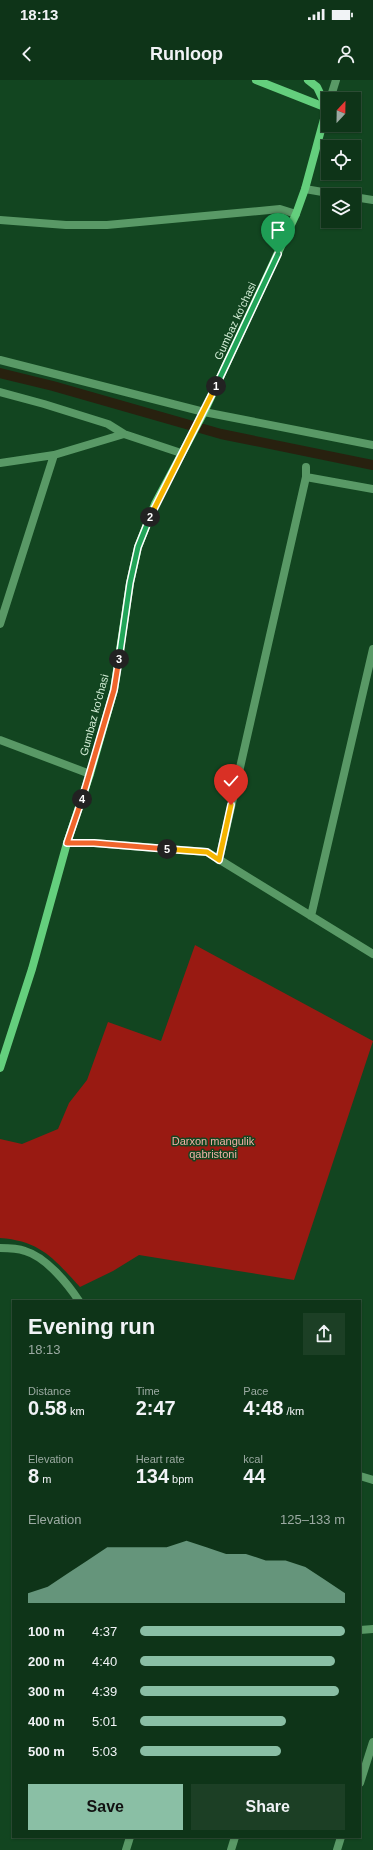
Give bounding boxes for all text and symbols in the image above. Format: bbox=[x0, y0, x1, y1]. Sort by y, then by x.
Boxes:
text: 18:13 bbox=[20, 6, 58, 23]
icon: back bbox=[16, 43, 38, 65]
icon: person bbox=[335, 43, 357, 65]
text: Runloop bbox=[150, 44, 223, 64]
north arrow bbox=[321, 92, 361, 132]
map controls bbox=[321, 92, 361, 228]
button: locate bbox=[321, 140, 361, 180]
button: layers bbox=[321, 188, 361, 228]
pin bbox=[261, 213, 295, 254]
icon: arrive bbox=[267, 219, 289, 241]
street label: Gumbaz ko'chasi bbox=[212, 280, 258, 362]
pin: 1 bbox=[206, 376, 226, 396]
text: 1 bbox=[213, 380, 219, 392]
pin: 2 bbox=[140, 507, 160, 527]
text: 2 bbox=[147, 511, 153, 523]
pin: 3 bbox=[109, 649, 129, 669]
text: 3 bbox=[116, 653, 122, 665]
street label: Gumbaz ko'chasi bbox=[77, 673, 111, 757]
pin bbox=[214, 764, 248, 805]
icon: check bbox=[220, 770, 242, 792]
pin: 4 bbox=[72, 789, 92, 809]
text: 4 bbox=[79, 793, 85, 805]
pin: 5 bbox=[157, 839, 177, 859]
text: 5 bbox=[164, 843, 170, 855]
park label: Darxon mangulik qabristoni bbox=[172, 1135, 255, 1160]
button: share bbox=[303, 1313, 345, 1355]
text: Evening run bbox=[28, 1314, 155, 1339]
text: 18:13 bbox=[28, 1342, 61, 1357]
text: Distance bbox=[28, 1385, 71, 1397]
text: Time bbox=[136, 1385, 160, 1397]
text: Pace bbox=[243, 1385, 268, 1397]
text: 0.58 bbox=[28, 1397, 67, 1419]
text: 2:47 bbox=[136, 1397, 176, 1419]
text: 4:48 bbox=[243, 1397, 283, 1419]
text: km bbox=[67, 1405, 85, 1417]
text: /km bbox=[283, 1405, 304, 1417]
text: Elevation bbox=[28, 1453, 73, 1465]
text: Heart rate bbox=[136, 1453, 185, 1465]
text: kcal bbox=[243, 1453, 263, 1465]
text: 8 bbox=[28, 1465, 39, 1487]
text: 134 bbox=[136, 1465, 169, 1487]
text: 44 bbox=[243, 1465, 266, 1487]
text: m bbox=[39, 1473, 51, 1485]
text: bpm bbox=[169, 1473, 194, 1485]
text: Elevation bbox=[28, 1512, 81, 1527]
text: 125–133 m bbox=[280, 1512, 345, 1527]
text: 100 m bbox=[28, 1624, 65, 1639]
text: 4:37 bbox=[92, 1624, 117, 1639]
text: 200 m bbox=[28, 1654, 65, 1669]
text: 4:40 bbox=[92, 1654, 117, 1669]
text: 300 m bbox=[28, 1684, 65, 1699]
text: 4:39 bbox=[92, 1684, 117, 1699]
text: 400 m bbox=[28, 1714, 65, 1729]
text: 5:01 bbox=[92, 1714, 117, 1729]
text: 500 m bbox=[28, 1744, 65, 1759]
text: 5:03 bbox=[92, 1744, 117, 1759]
button: Save bbox=[28, 1784, 183, 1830]
button: Share bbox=[191, 1784, 345, 1830]

